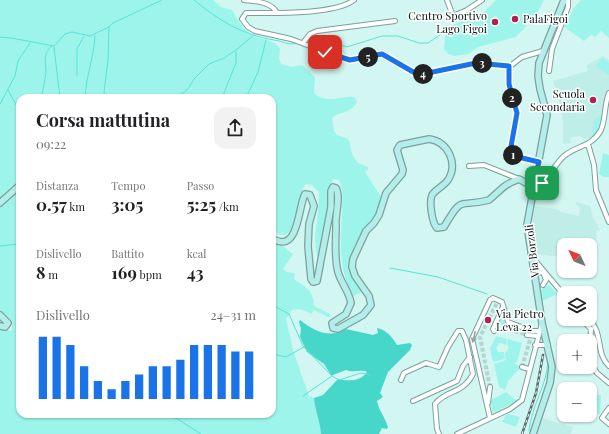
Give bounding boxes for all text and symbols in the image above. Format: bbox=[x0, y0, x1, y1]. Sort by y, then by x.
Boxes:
place label: Centro Sportivo Lago Figoi bbox=[408, 8, 487, 36]
place label: PalaFigoi bbox=[523, 11, 568, 26]
marker: PalaFigoi bbox=[510, 14, 520, 24]
marker: Centro Sportivo Lago Figoi bbox=[490, 17, 500, 27]
pin bbox=[308, 35, 342, 69]
icon: check bbox=[314, 41, 336, 63]
pin: 5 bbox=[358, 47, 378, 67]
text: 5 bbox=[365, 49, 371, 64]
pin: 3 bbox=[472, 53, 492, 73]
text: 3 bbox=[479, 55, 485, 70]
pin: 4 bbox=[413, 64, 433, 84]
text: 4 bbox=[420, 66, 426, 81]
place label: Scuola Secondaria bbox=[530, 86, 586, 114]
pin: 2 bbox=[502, 88, 522, 108]
text: 2 bbox=[509, 90, 515, 105]
marker: Scuola Secondaria bbox=[588, 95, 598, 105]
button: share bbox=[214, 107, 256, 149]
text: Corsa mattutina bbox=[36, 108, 170, 132]
text: 09:22 bbox=[36, 135, 66, 152]
pin: 1 bbox=[503, 145, 523, 165]
text: 1 bbox=[511, 147, 515, 162]
pin bbox=[525, 166, 559, 200]
icon: arrive bbox=[531, 172, 553, 194]
text: Distanza bbox=[36, 178, 79, 193]
text: Tempo bbox=[111, 178, 145, 193]
text: Passo bbox=[187, 178, 214, 193]
text: 0.57 bbox=[36, 193, 67, 215]
text: 3:05 bbox=[111, 193, 143, 215]
text: 5:25 bbox=[187, 193, 216, 215]
text: km bbox=[67, 199, 85, 214]
text: /km bbox=[216, 199, 239, 214]
street label: Via Borzoli bbox=[521, 224, 542, 279]
north arrow bbox=[557, 238, 597, 278]
map controls bbox=[557, 238, 597, 422]
text: Dislivello bbox=[36, 246, 82, 261]
text: Battito bbox=[111, 246, 144, 261]
text: kcal bbox=[187, 246, 206, 261]
text: 8 bbox=[36, 261, 46, 283]
text: 169 bbox=[111, 261, 137, 283]
text: 43 bbox=[187, 261, 204, 283]
text: m bbox=[46, 267, 58, 282]
text: bpm bbox=[137, 267, 162, 282]
button: layers bbox=[557, 286, 597, 326]
text: Dislivello bbox=[36, 306, 90, 323]
text: 24–31 m bbox=[210, 306, 256, 323]
place label: Via Pietro Leva 22 bbox=[495, 306, 544, 334]
marker: Via Pietro Leva 22 bbox=[483, 315, 493, 325]
one-way arrow bbox=[470, 330, 476, 343]
button: + bbox=[557, 334, 597, 374]
button: − bbox=[557, 382, 597, 422]

